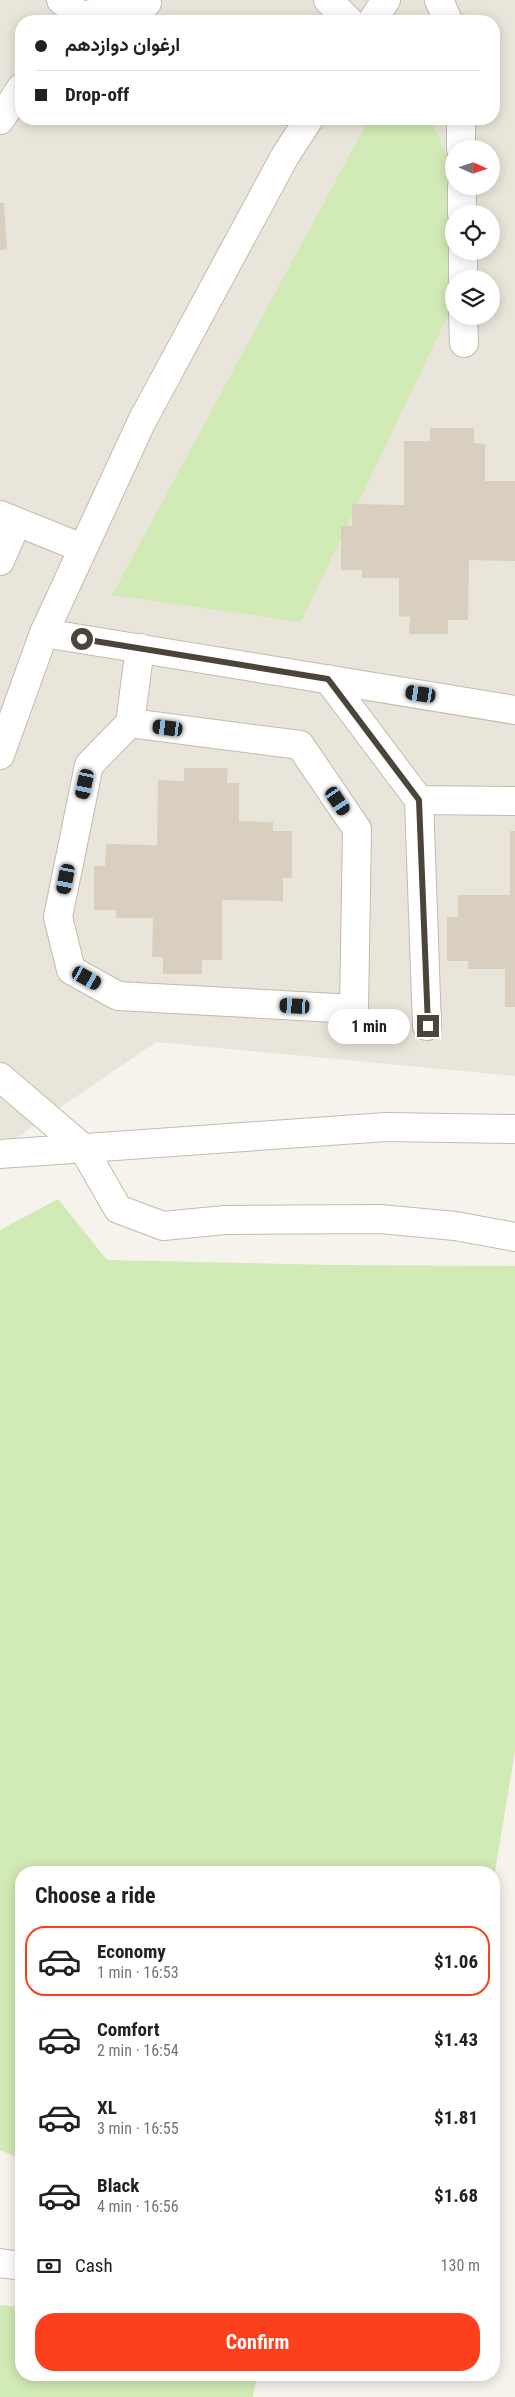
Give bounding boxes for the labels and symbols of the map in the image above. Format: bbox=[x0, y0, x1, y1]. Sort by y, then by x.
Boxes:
north arrow bbox=[445, 140, 500, 195]
route start bbox=[71, 628, 93, 650]
car bbox=[405, 684, 436, 704]
car bbox=[152, 719, 183, 737]
car bbox=[74, 768, 95, 800]
car bbox=[323, 784, 352, 818]
car bbox=[55, 863, 76, 895]
car bbox=[70, 964, 103, 992]
car bbox=[279, 998, 310, 1014]
callout: 1 min bbox=[328, 1008, 410, 1044]
route end bbox=[417, 1015, 439, 1037]

